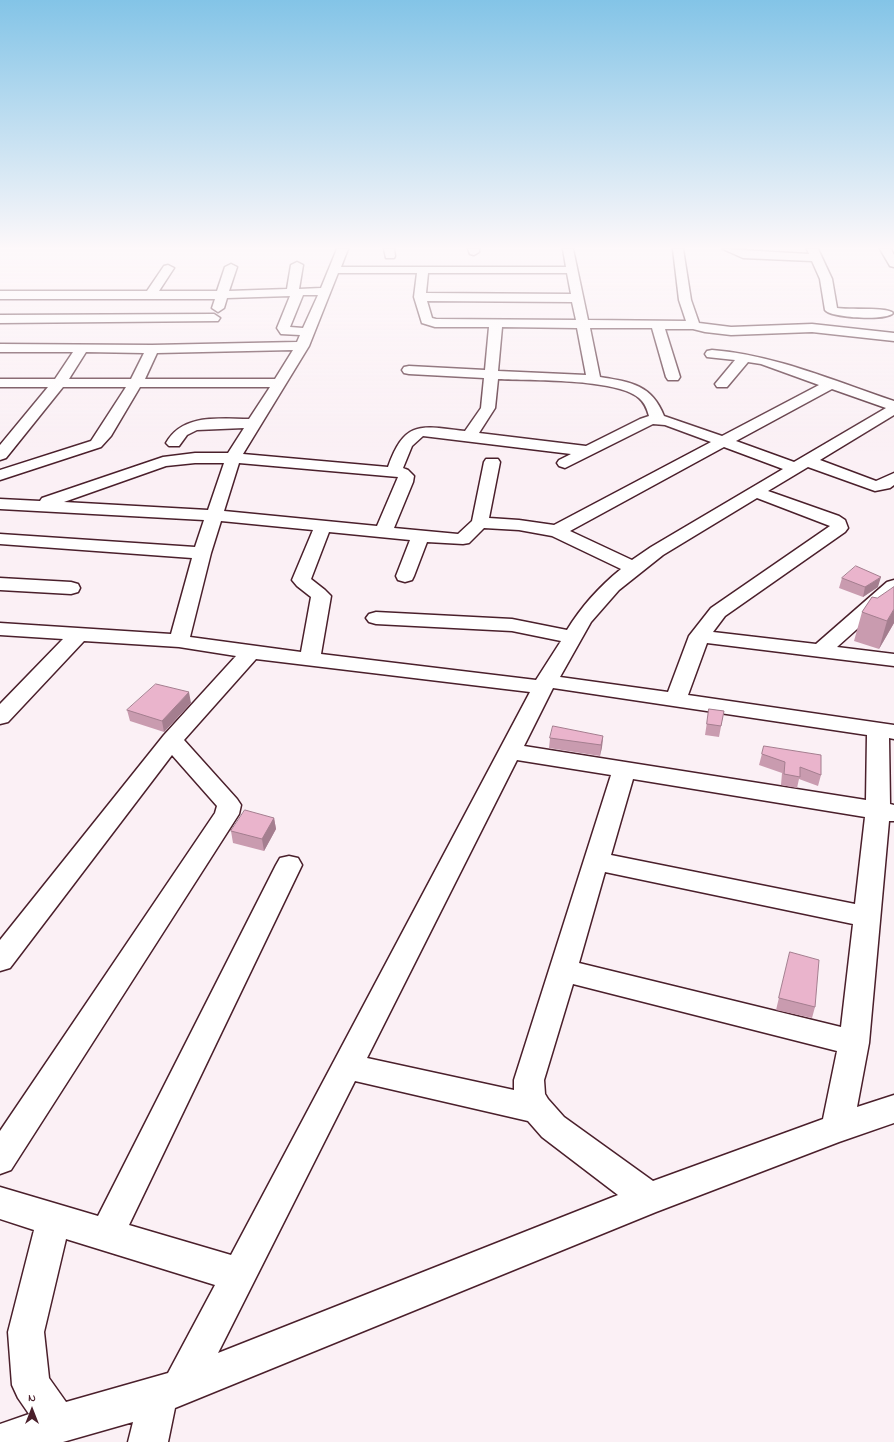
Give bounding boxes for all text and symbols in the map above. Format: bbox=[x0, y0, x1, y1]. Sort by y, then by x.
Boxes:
north arrow bbox=[12, 1390, 52, 1430]
text: N bbox=[28, 1390, 36, 1406]

